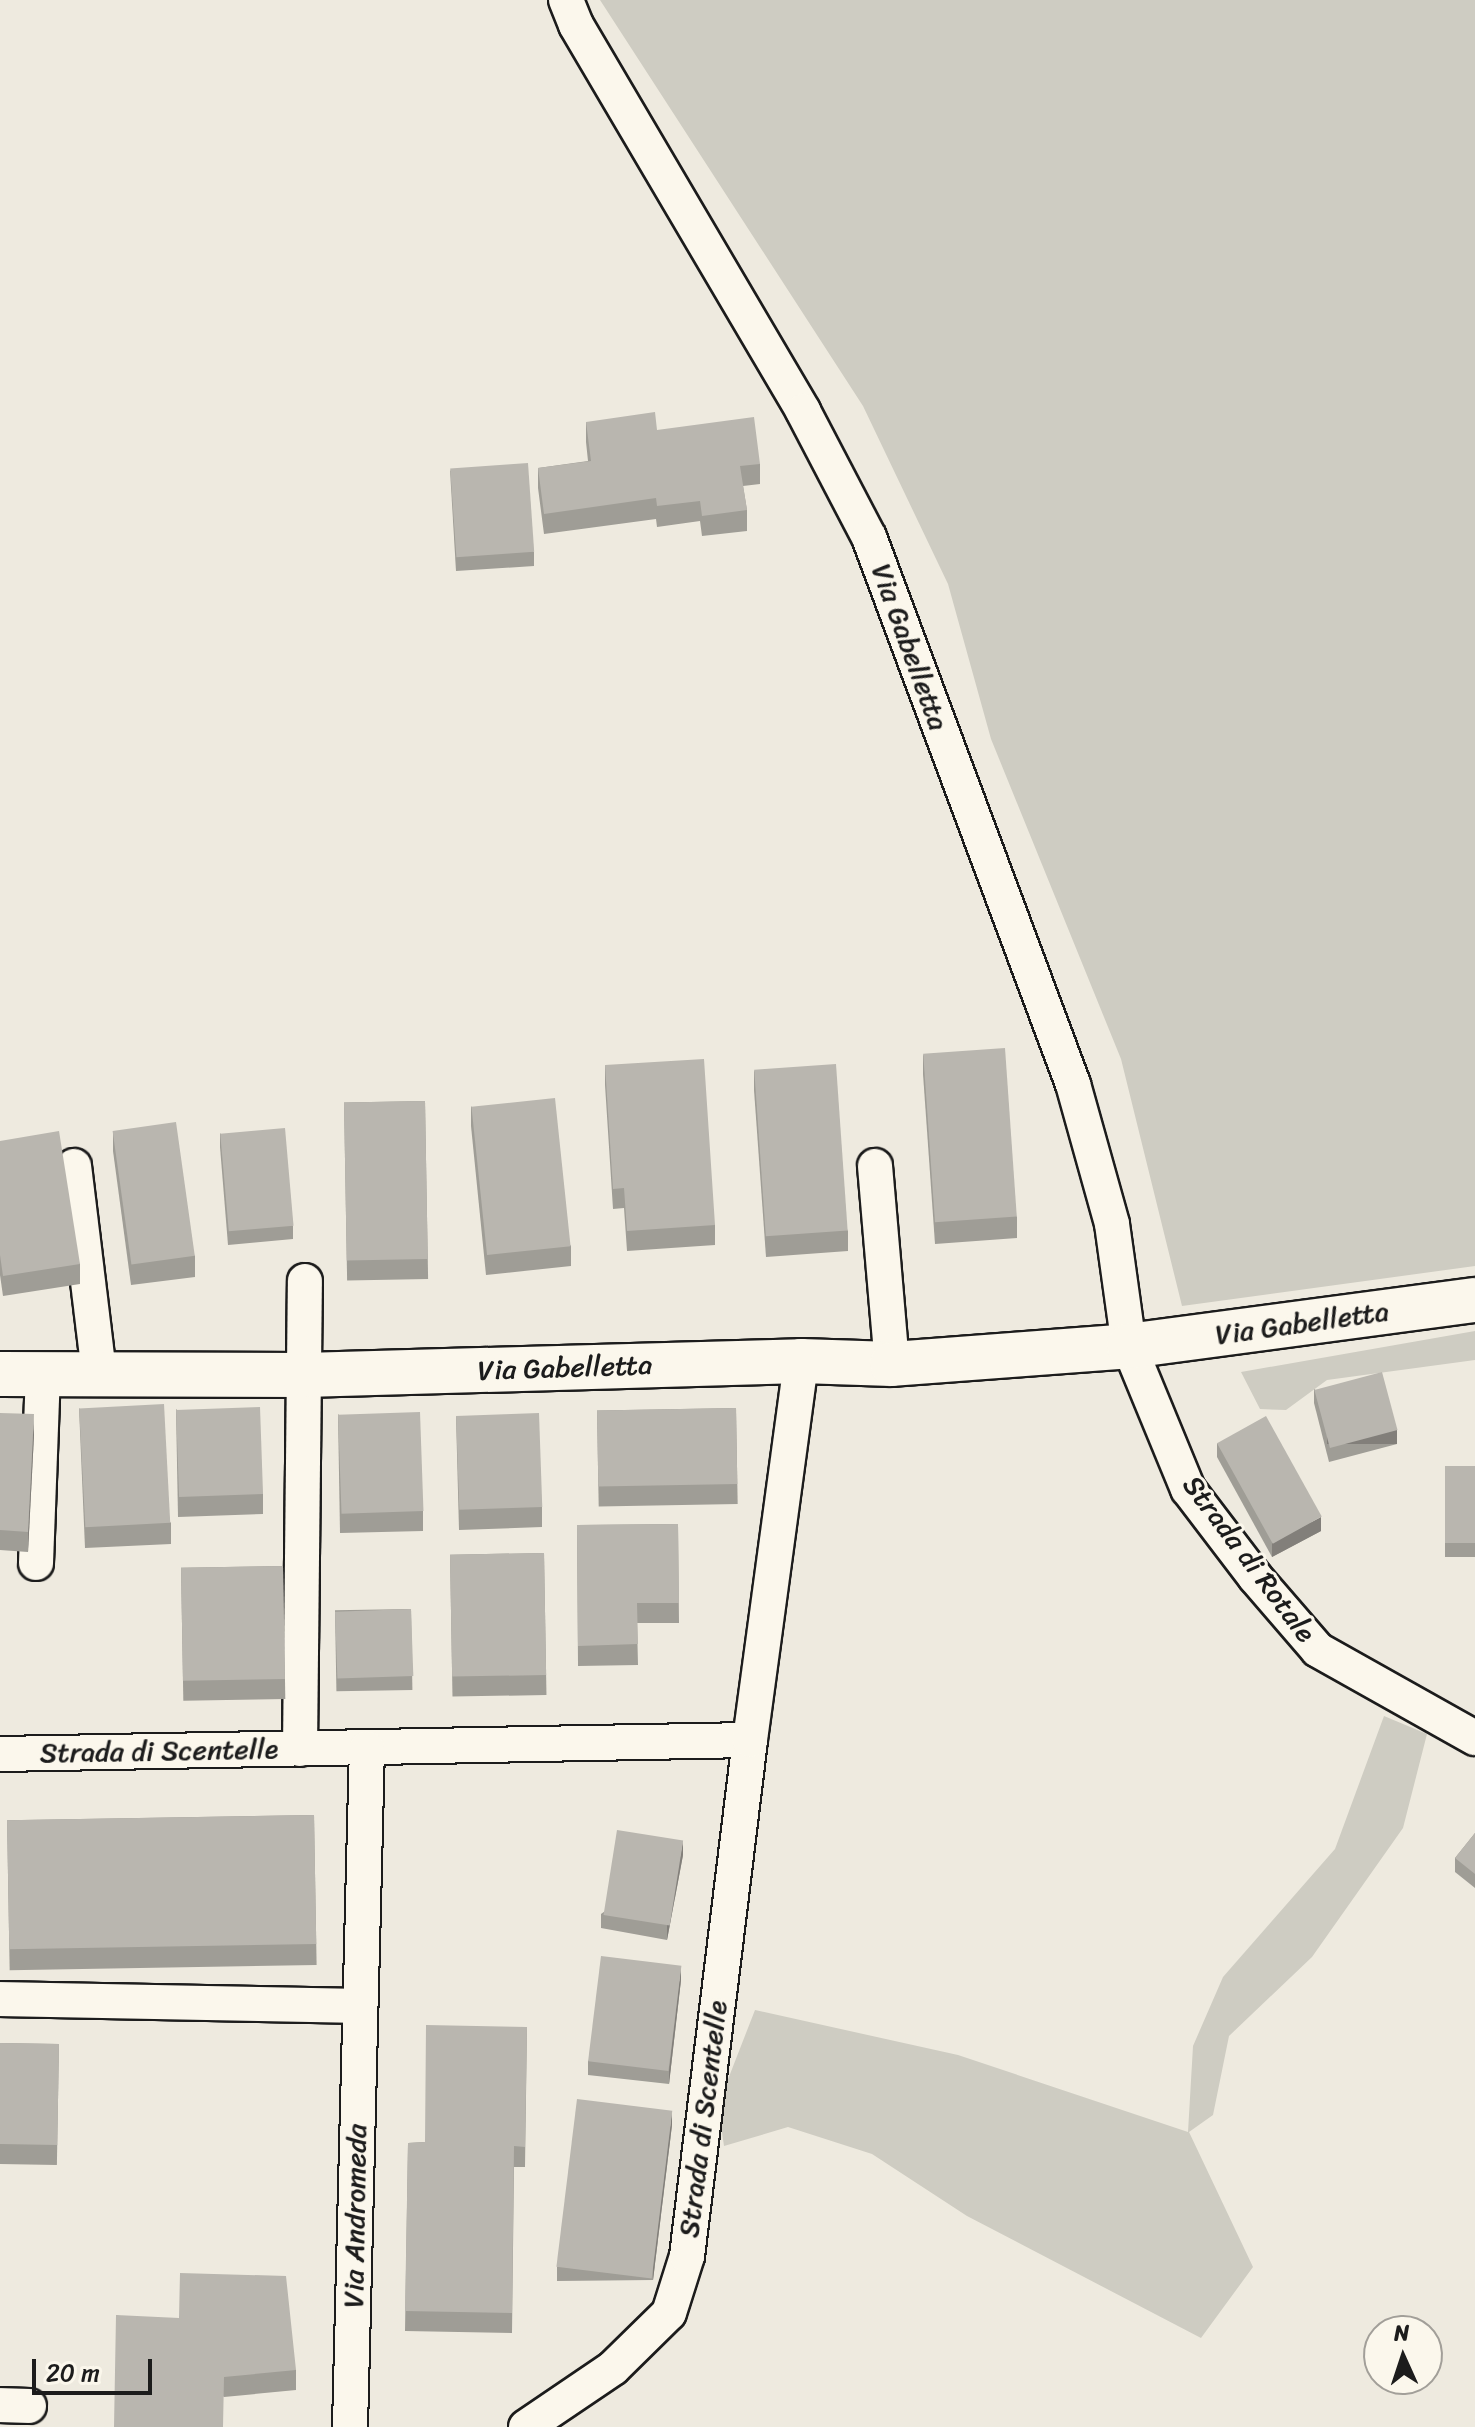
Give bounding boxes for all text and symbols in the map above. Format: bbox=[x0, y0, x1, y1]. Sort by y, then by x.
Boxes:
street label: Via Gabelletta bbox=[865, 560, 955, 734]
street label: Via Gabelletta bbox=[1214, 1294, 1390, 1352]
street label: Via Gabelletta bbox=[478, 1348, 652, 1388]
street label: Strada di Rotale bbox=[1175, 1469, 1323, 1649]
street label: Strada di Scentelle bbox=[40, 1732, 278, 1770]
street label: Strada di Scentelle bbox=[672, 1999, 734, 2239]
street label: Via Andromeda bbox=[337, 2124, 373, 2308]
text: N bbox=[1393, 2313, 1410, 2352]
north arrow bbox=[1363, 2315, 1443, 2395]
scale bar bbox=[36, 2343, 156, 2393]
text: 20 m bbox=[46, 2352, 100, 2394]

